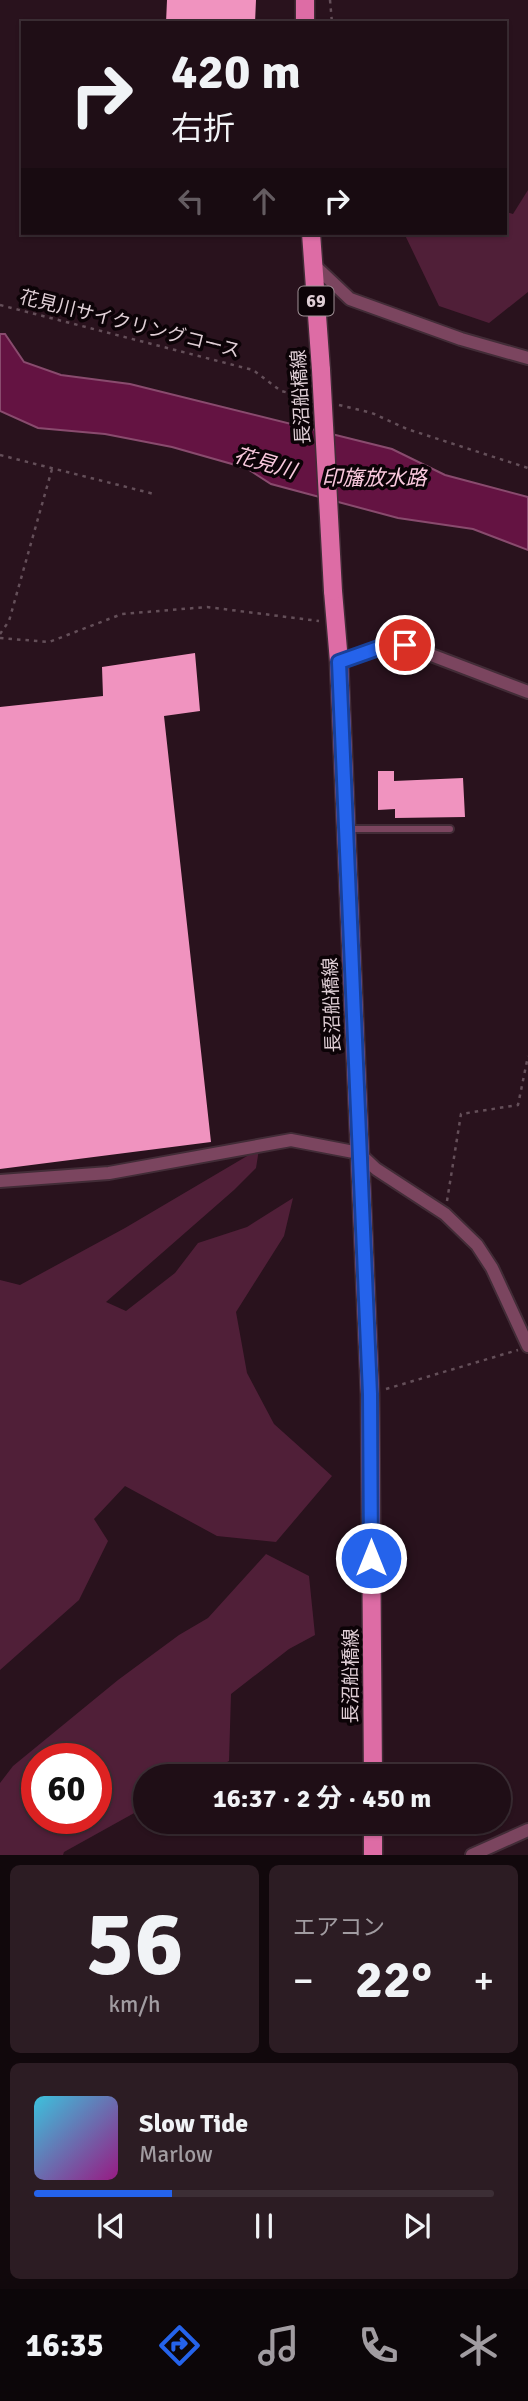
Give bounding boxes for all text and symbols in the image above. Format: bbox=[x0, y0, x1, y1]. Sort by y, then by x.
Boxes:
text: 420 m bbox=[171, 42, 301, 102]
icon: right bbox=[56, 49, 147, 140]
text: 右折 bbox=[171, 109, 235, 148]
icon: left bbox=[172, 182, 210, 220]
icon: ahead bbox=[245, 182, 283, 220]
icon: right bbox=[318, 182, 356, 220]
street label: 花見川サイクリングコース bbox=[17, 285, 243, 363]
road number: 69 bbox=[298, 286, 334, 316]
street label: 長沼船橋線 bbox=[287, 349, 315, 445]
water label: 花見川 bbox=[231, 442, 301, 485]
water label: 印旛放水路 bbox=[322, 465, 428, 491]
pin bbox=[375, 615, 435, 675]
icon: arrive bbox=[386, 626, 424, 664]
street label: 長沼船橋線 bbox=[318, 957, 346, 1053]
position arrow bbox=[334, 1521, 408, 1595]
street label: 長沼船橋線 bbox=[339, 1628, 363, 1724]
speed limit sign: 60 bbox=[21, 1743, 112, 1834]
text: 16:37 · 2 分 · 450 m bbox=[213, 1783, 431, 1815]
text: 56 bbox=[85, 1888, 184, 2001]
text: エアコン bbox=[293, 1913, 385, 1942]
text: 22° bbox=[355, 1948, 432, 2012]
text: − bbox=[293, 1957, 314, 2004]
text: + bbox=[473, 1957, 494, 2004]
text: km/h bbox=[108, 1990, 161, 2019]
text: Slow Tide bbox=[139, 2108, 248, 2140]
text: Marlow bbox=[139, 2140, 213, 2169]
icon: previous bbox=[92, 2207, 130, 2245]
icon: pause bbox=[245, 2207, 283, 2245]
icon: next bbox=[398, 2207, 436, 2245]
icon: directions bbox=[155, 2321, 204, 2370]
icon: music bbox=[254, 2321, 303, 2370]
icon: phone bbox=[354, 2321, 403, 2370]
icon: climate bbox=[454, 2321, 503, 2370]
text: 16:35 bbox=[25, 2326, 104, 2365]

